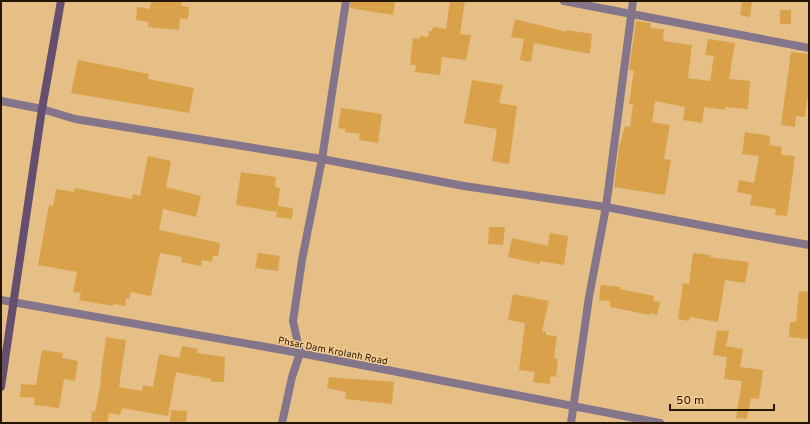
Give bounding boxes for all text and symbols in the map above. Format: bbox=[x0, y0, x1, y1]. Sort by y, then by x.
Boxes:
street label: Phsar Dam Krolanh Road bbox=[277, 334, 389, 368]
scale bar bbox=[670, 386, 774, 412]
text: 50 m bbox=[676, 393, 704, 409]

